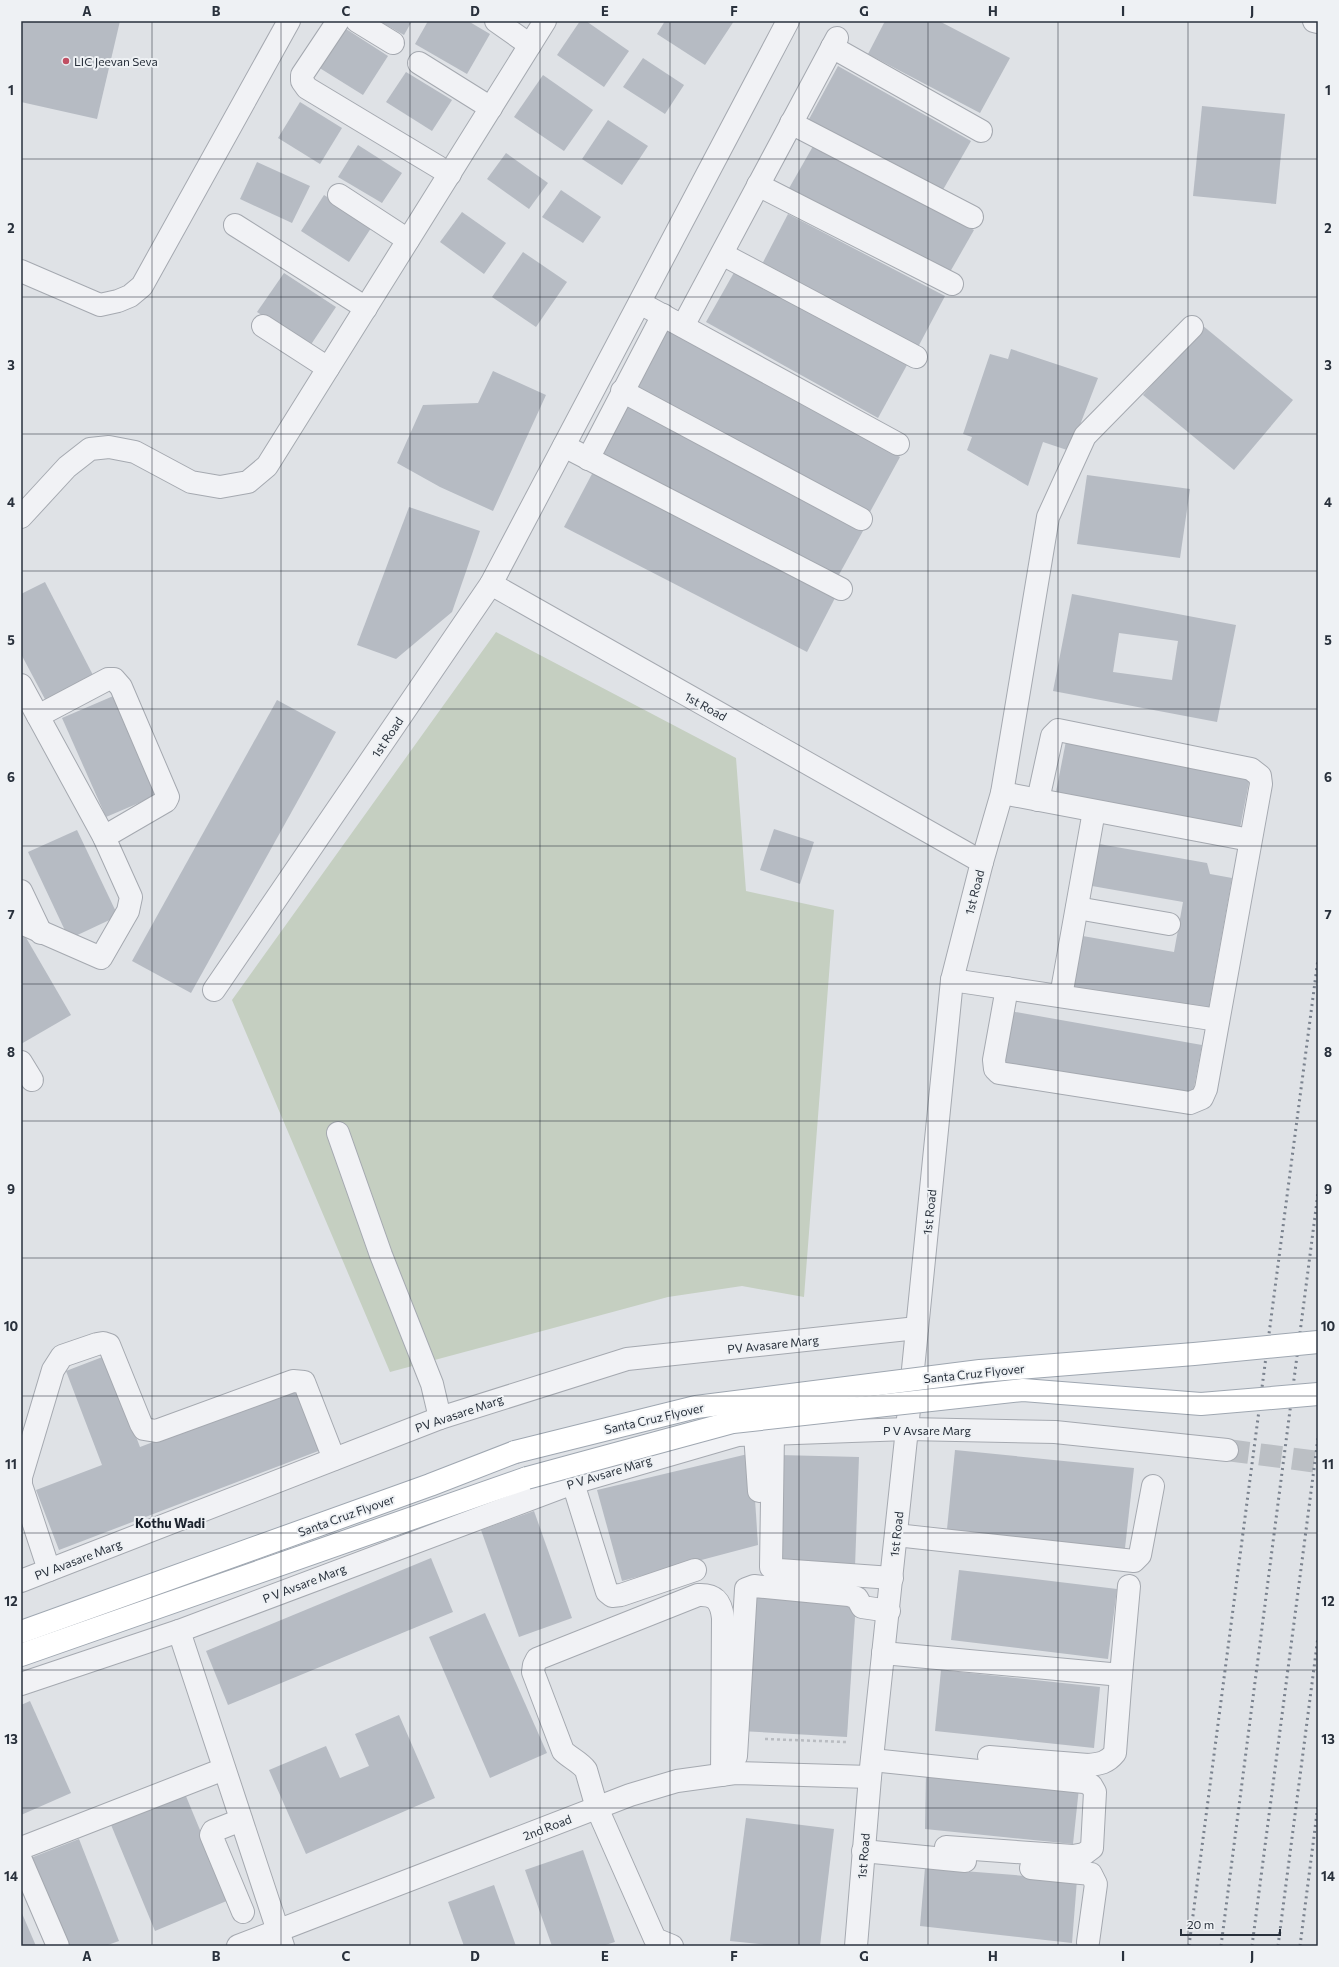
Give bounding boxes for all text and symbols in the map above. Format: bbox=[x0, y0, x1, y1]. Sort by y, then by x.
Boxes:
text: A bbox=[82, 3, 92, 19]
text: B bbox=[212, 3, 221, 19]
text: C bbox=[342, 3, 351, 19]
text: D bbox=[470, 3, 480, 19]
text: E bbox=[601, 3, 609, 19]
text: F bbox=[730, 3, 738, 19]
text: G bbox=[859, 3, 869, 19]
text: H bbox=[988, 3, 998, 19]
text: I bbox=[1121, 3, 1125, 19]
text: J bbox=[1250, 3, 1254, 19]
place label: LIC Jeevan Seva bbox=[74, 54, 158, 69]
marker: LIC Jeevan Seva bbox=[61, 56, 71, 66]
text: 1 bbox=[8, 82, 14, 98]
text: 1 bbox=[1325, 82, 1331, 98]
text: 2 bbox=[7, 220, 15, 236]
text: 2 bbox=[1324, 220, 1332, 236]
text: 3 bbox=[7, 357, 15, 373]
text: 3 bbox=[1324, 357, 1332, 373]
text: 4 bbox=[7, 494, 15, 510]
text: 4 bbox=[1324, 494, 1332, 510]
text: 5 bbox=[7, 632, 15, 648]
text: 5 bbox=[1324, 632, 1332, 648]
street label: 1st Road bbox=[683, 689, 729, 723]
street label: 1st Road bbox=[368, 714, 406, 760]
text: 6 bbox=[7, 769, 15, 785]
text: 6 bbox=[1324, 769, 1332, 785]
street label: 1st Road bbox=[962, 868, 986, 916]
text: 7 bbox=[7, 906, 15, 922]
text: 7 bbox=[1324, 906, 1332, 922]
text: 8 bbox=[7, 1044, 15, 1060]
text: 8 bbox=[1324, 1044, 1332, 1060]
text: 9 bbox=[7, 1181, 15, 1197]
text: 9 bbox=[1324, 1181, 1332, 1197]
street label: 1st Road bbox=[920, 1188, 938, 1236]
text: 10 bbox=[4, 1318, 19, 1334]
text: 10 bbox=[1321, 1318, 1336, 1334]
street label: PV Avasare Marg bbox=[726, 1332, 820, 1356]
street label: Santa Cruz Flyover bbox=[923, 1361, 1025, 1385]
street label: PV Avasare Marg bbox=[413, 1391, 505, 1435]
street label: Santa Cruz Flyover bbox=[603, 1400, 705, 1436]
street label: P V Avsare Marg bbox=[883, 1423, 972, 1437]
street label: P V Avsare Marg bbox=[565, 1452, 654, 1492]
text: 11 bbox=[5, 1456, 17, 1472]
text: 11 bbox=[1322, 1456, 1334, 1472]
street label: Santa Cruz Flyover bbox=[296, 1491, 396, 1539]
street label: 1st Road bbox=[887, 1510, 905, 1558]
district label: Kothu Wadi bbox=[135, 1515, 205, 1531]
street label: PV Avasare Marg bbox=[33, 1536, 124, 1582]
street label: P V Avsare Marg bbox=[260, 1560, 348, 1605]
text: 12 bbox=[4, 1593, 18, 1609]
text: 12 bbox=[1321, 1593, 1335, 1609]
text: 13 bbox=[4, 1731, 18, 1747]
text: 13 bbox=[1321, 1731, 1335, 1747]
street label: 2nd Road bbox=[521, 1811, 573, 1843]
street label: 1st Road bbox=[854, 1833, 872, 1879]
text: 14 bbox=[4, 1868, 18, 1884]
text: 14 bbox=[1321, 1868, 1335, 1884]
scale bar bbox=[1181, 1911, 1280, 1937]
text: 20 m bbox=[1187, 1917, 1214, 1931]
text: A bbox=[82, 1948, 92, 1964]
text: B bbox=[212, 1948, 221, 1964]
text: C bbox=[342, 1948, 351, 1964]
text: D bbox=[470, 1948, 480, 1964]
text: E bbox=[601, 1948, 609, 1964]
text: F bbox=[730, 1948, 738, 1964]
text: G bbox=[859, 1948, 869, 1964]
text: H bbox=[988, 1948, 998, 1964]
text: I bbox=[1121, 1948, 1125, 1964]
text: J bbox=[1250, 1948, 1254, 1964]

